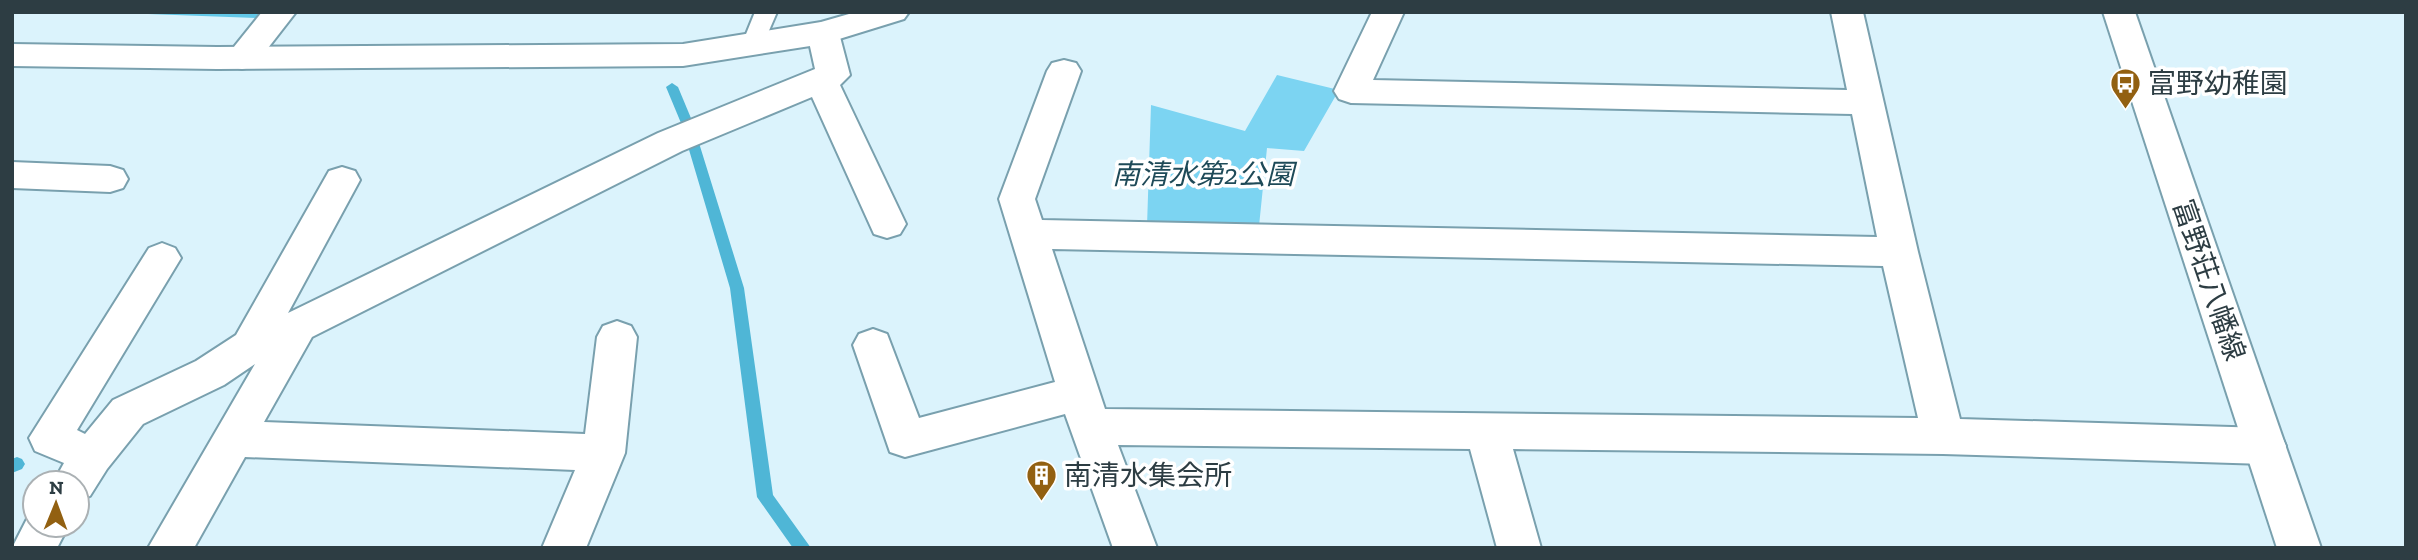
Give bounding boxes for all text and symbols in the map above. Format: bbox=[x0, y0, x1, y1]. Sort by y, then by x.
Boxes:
bus stop icon: 富野幼稚園 bbox=[2108, 66, 2142, 110]
place label: 富野幼稚園 bbox=[2148, 67, 2288, 100]
park label: 南清水第2公園 bbox=[1112, 158, 1298, 191]
street label: 富野荘八幡線 bbox=[2166, 195, 2252, 365]
building icon: 南清水集会所 bbox=[1024, 458, 1058, 502]
place label: 南清水集会所 bbox=[1064, 459, 1232, 492]
north arrow bbox=[21, 469, 91, 539]
text: N bbox=[49, 476, 64, 499]

